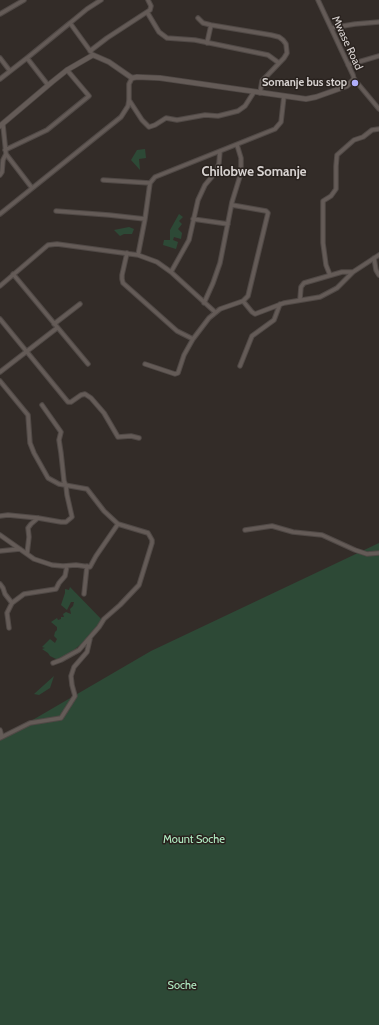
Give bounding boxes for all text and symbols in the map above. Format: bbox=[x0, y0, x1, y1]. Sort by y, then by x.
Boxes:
street label: Mwase Road bbox=[329, 14, 365, 72]
place label: Somanje bus stop bbox=[262, 76, 347, 90]
marker: Somanje bus stop bbox=[350, 78, 360, 88]
district label: Chilobwe Somanje bbox=[201, 164, 307, 180]
park label: Mount Soche bbox=[163, 833, 225, 847]
park label: Soche bbox=[167, 979, 197, 993]

